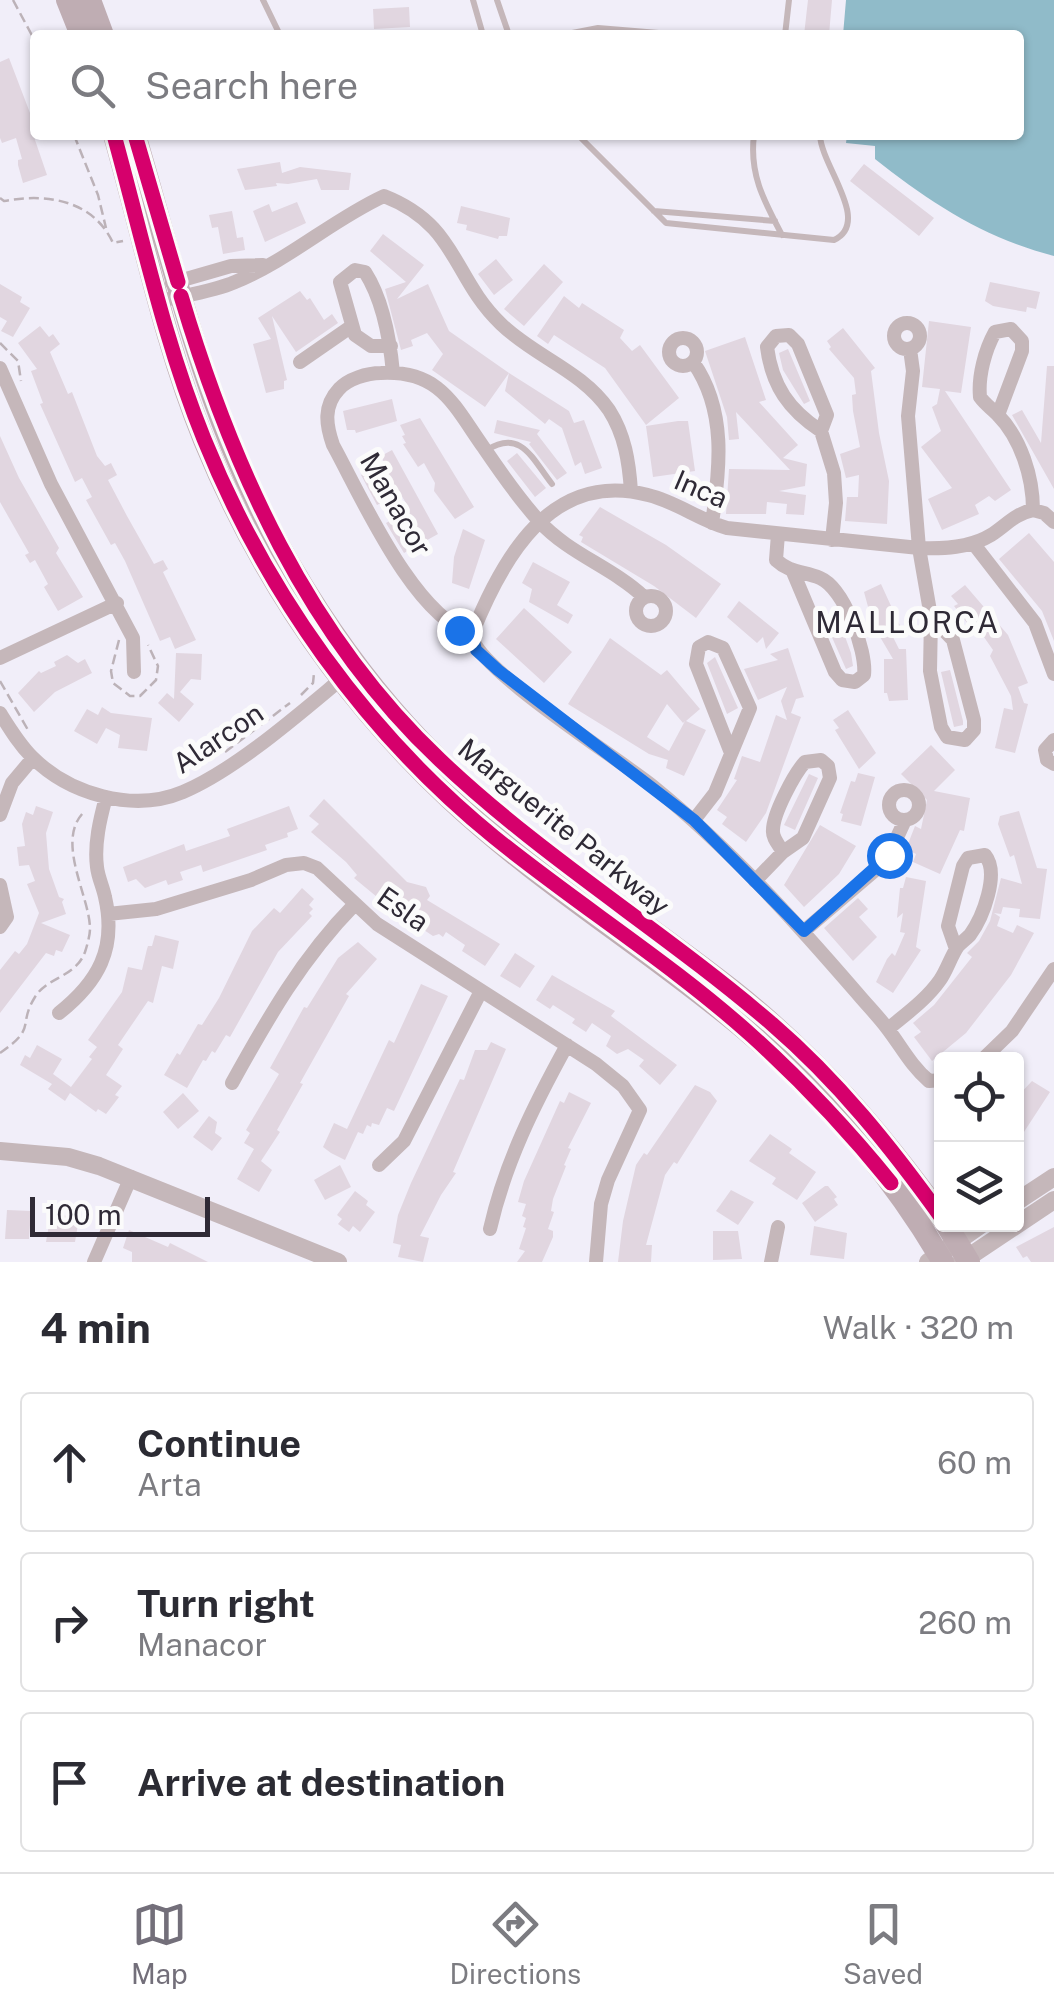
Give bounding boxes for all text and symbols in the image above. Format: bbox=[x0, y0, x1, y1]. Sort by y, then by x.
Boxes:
search box bbox=[30, 30, 1024, 140]
icon: search bbox=[65, 58, 120, 113]
text: Search here bbox=[145, 63, 358, 108]
street label: Manacor bbox=[354, 446, 439, 561]
street label: Inca bbox=[670, 463, 733, 514]
district label: MALLORCA bbox=[815, 604, 1001, 640]
route end bbox=[437, 608, 483, 654]
street label: Alarcon bbox=[166, 696, 269, 780]
street label: Marguerite Parkway bbox=[452, 731, 677, 922]
route start bbox=[867, 833, 913, 879]
street label: Esla bbox=[371, 879, 435, 938]
map controls bbox=[934, 1052, 1024, 1232]
button: locate bbox=[934, 1052, 1024, 1142]
button: layers bbox=[934, 1142, 1024, 1232]
scale bar bbox=[30, 1192, 210, 1236]
text: 100 m bbox=[45, 1198, 122, 1231]
text: 4 min bbox=[40, 1303, 151, 1352]
text: Walk · 320 m bbox=[823, 1309, 1014, 1346]
text: Continue bbox=[137, 1421, 301, 1466]
icon: ahead bbox=[42, 1435, 97, 1490]
text: 60 m bbox=[937, 1444, 1012, 1481]
text: Arta bbox=[137, 1466, 202, 1503]
text: Turn right bbox=[137, 1581, 315, 1626]
icon: right bbox=[42, 1595, 97, 1650]
text: 260 m bbox=[918, 1604, 1012, 1641]
text: Manacor bbox=[137, 1626, 267, 1663]
icon: arrive bbox=[42, 1755, 97, 1810]
text: Arrive at destination bbox=[137, 1760, 505, 1805]
tab: Map bbox=[131, 1897, 188, 1990]
tab: Directions bbox=[450, 1897, 581, 1990]
tab: Saved bbox=[843, 1897, 923, 1990]

